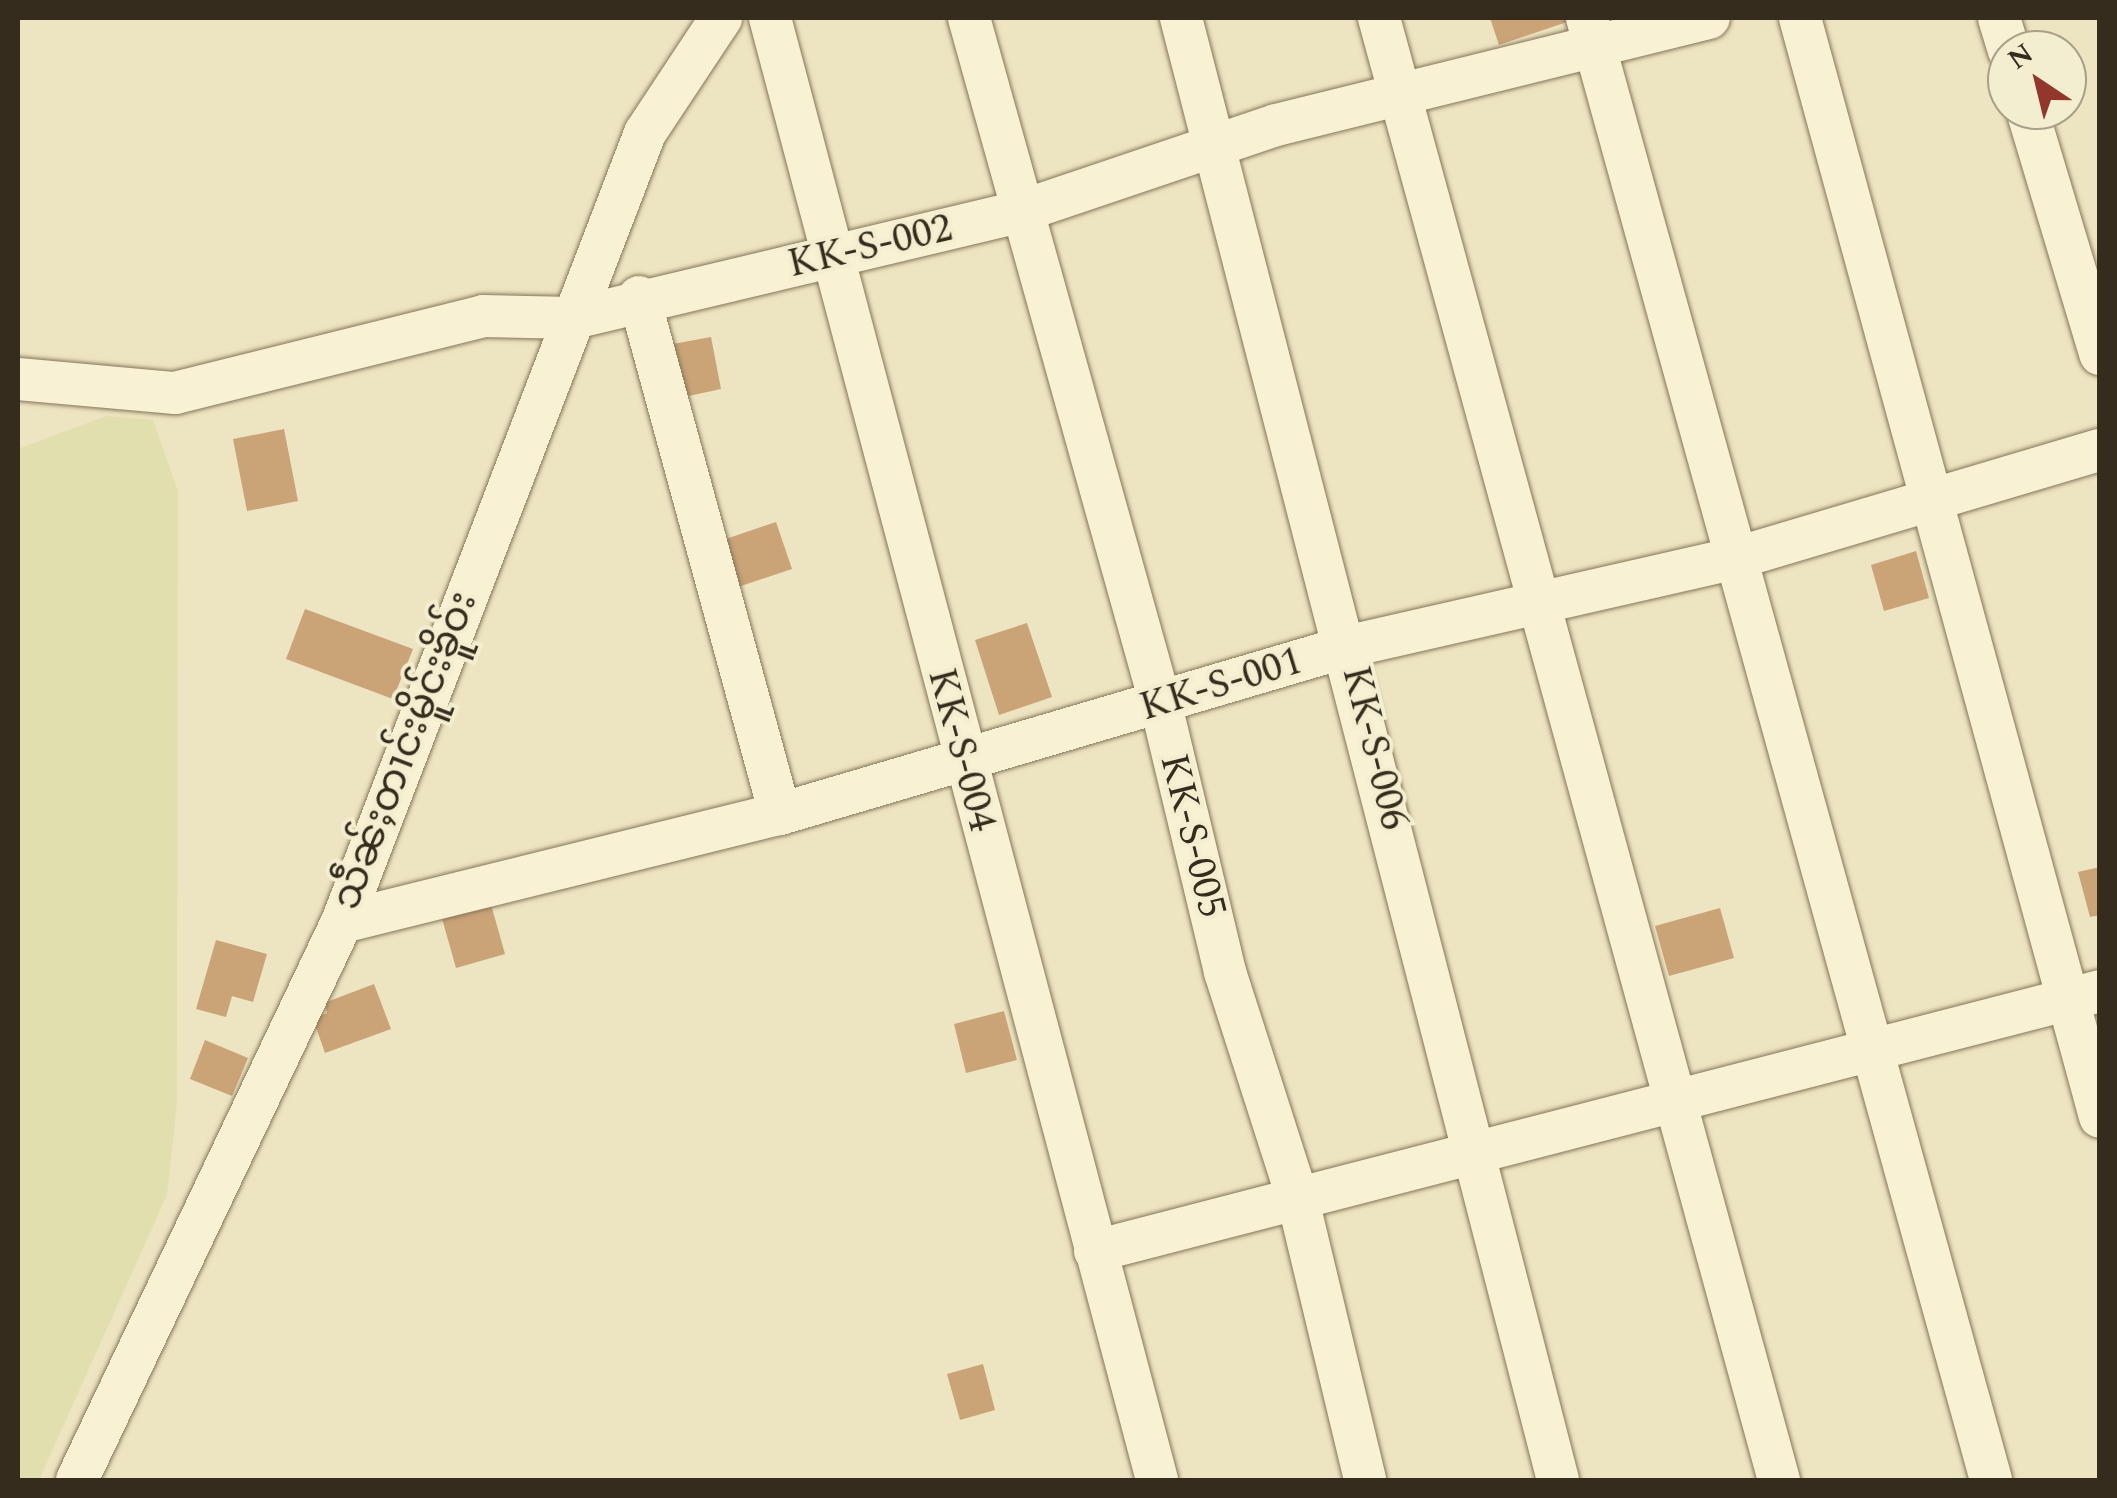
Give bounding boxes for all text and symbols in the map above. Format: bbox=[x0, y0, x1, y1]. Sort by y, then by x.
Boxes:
north arrow bbox=[1987, 30, 2087, 130]
text: N bbox=[1999, 32, 2042, 81]
street label: KK-S-002 bbox=[783, 205, 957, 289]
street label: သဵၼ်ႈတၢင်းမိူင်းၶိူဝ်း bbox=[323, 585, 489, 917]
street label: KK-S-001 bbox=[1134, 638, 1308, 732]
street label: KK-S-006 bbox=[1330, 661, 1418, 835]
street label: KK-S-004 bbox=[916, 663, 1006, 837]
street label: KK-S-005 bbox=[1148, 749, 1236, 923]

